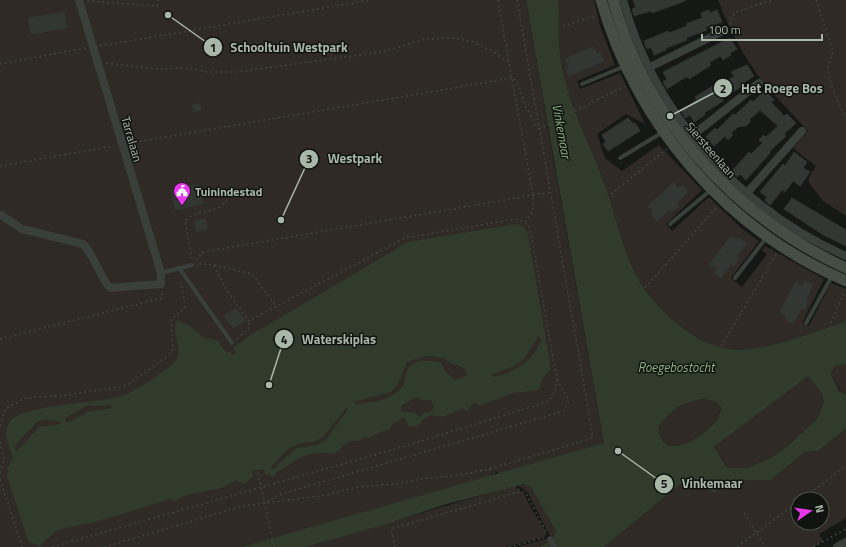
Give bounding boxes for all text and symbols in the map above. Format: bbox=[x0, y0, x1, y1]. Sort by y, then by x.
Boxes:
scale bar bbox=[702, 16, 822, 42]
text: 100 m bbox=[708, 20, 741, 39]
callout: Schooltuin Westpark bbox=[203, 35, 356, 60]
text: Schooltuin Westpark bbox=[230, 37, 348, 57]
text: 1 bbox=[210, 38, 216, 57]
callout: Het Roege Bos bbox=[713, 76, 831, 101]
text: Het Roege Bos bbox=[741, 78, 823, 98]
text: 2 bbox=[720, 79, 726, 98]
water label: Vinkemaar bbox=[547, 102, 577, 162]
street label: Tarralaan bbox=[116, 114, 148, 164]
street label: Siersteenlaan bbox=[681, 118, 741, 182]
callout: Westpark bbox=[299, 146, 390, 171]
text: Westpark bbox=[328, 148, 383, 168]
text: 3 bbox=[306, 149, 312, 168]
public building icon: Tuinindestad bbox=[172, 181, 192, 206]
place label: Tuinindestad bbox=[195, 182, 262, 201]
callout: Waterskiplas bbox=[274, 327, 384, 352]
text: Waterskiplas bbox=[302, 329, 376, 349]
text: 4 bbox=[281, 330, 288, 349]
water label: Roegebostocht bbox=[638, 357, 716, 377]
callout: Vinkemaar bbox=[654, 471, 750, 496]
text: Vinkemaar bbox=[682, 473, 742, 493]
text: 5 bbox=[661, 474, 668, 493]
north arrow bbox=[790, 491, 830, 531]
text: N bbox=[811, 503, 828, 514]

